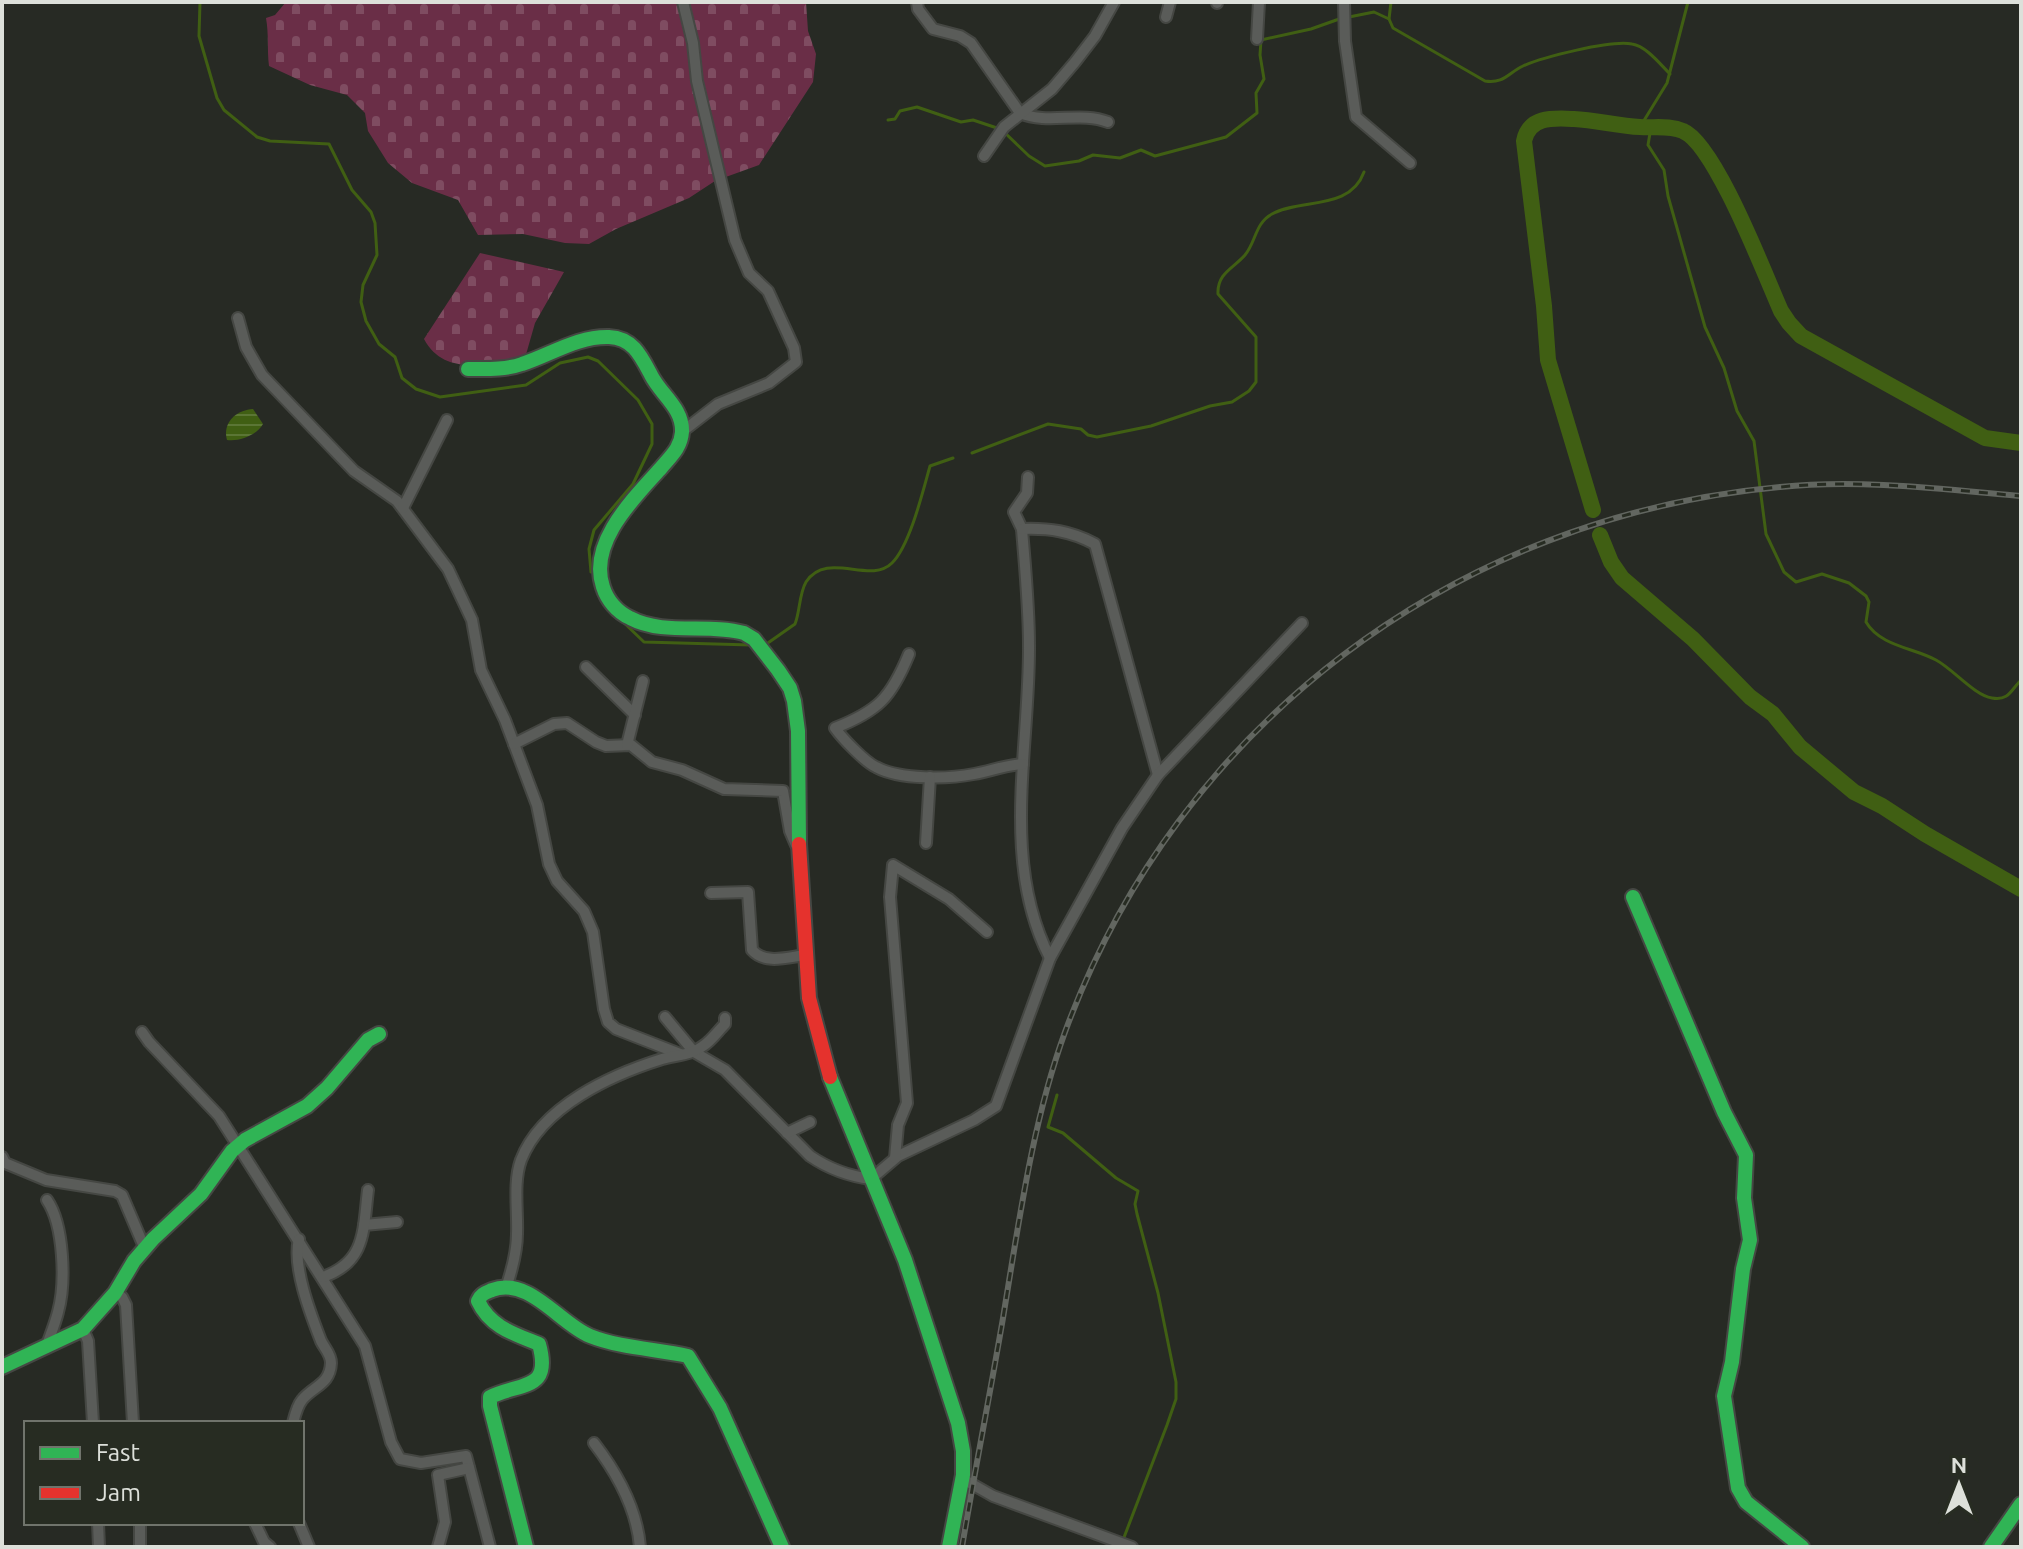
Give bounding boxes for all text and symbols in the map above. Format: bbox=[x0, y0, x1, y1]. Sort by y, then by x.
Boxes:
legend bbox=[24, 1421, 304, 1525]
text: Fast bbox=[96, 1439, 140, 1466]
north arrow bbox=[1919, 1445, 1999, 1525]
text: N bbox=[1951, 1452, 1967, 1477]
text: Jam bbox=[96, 1479, 141, 1506]

